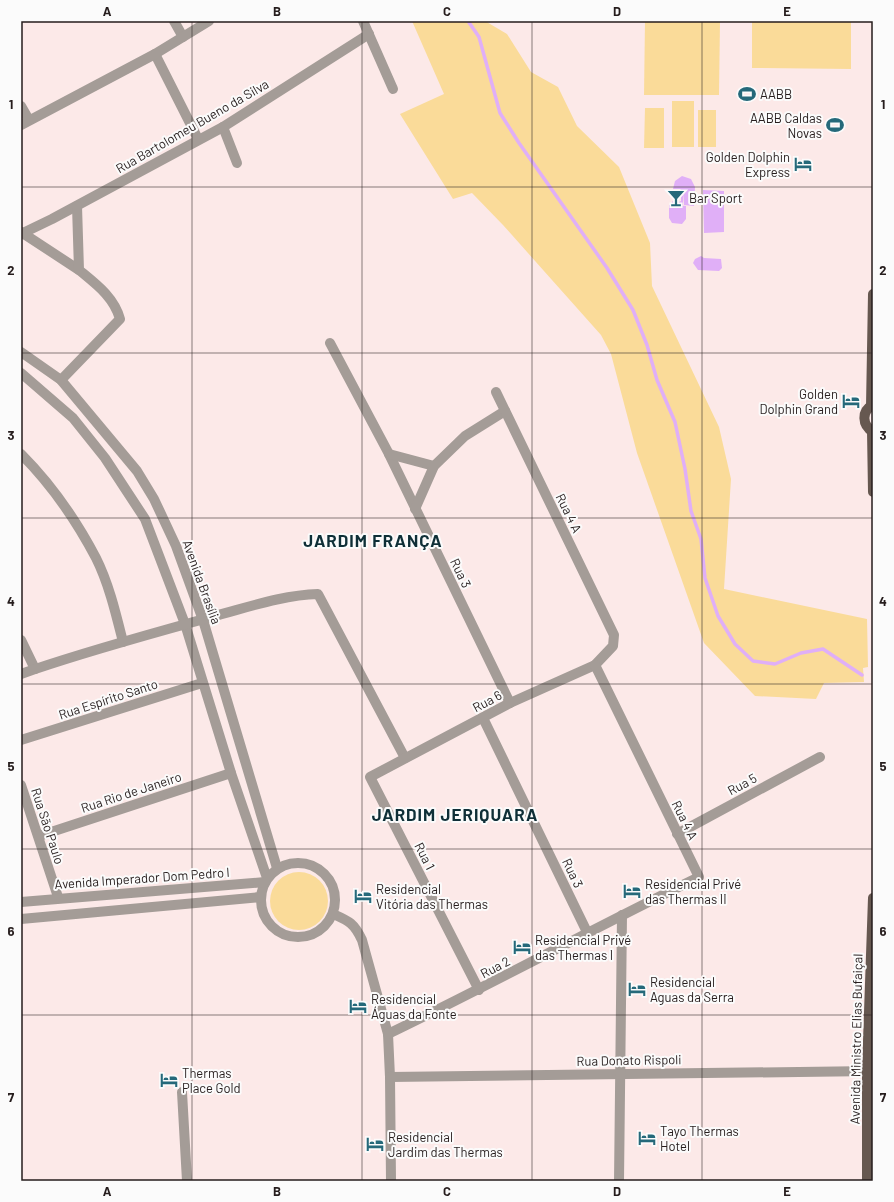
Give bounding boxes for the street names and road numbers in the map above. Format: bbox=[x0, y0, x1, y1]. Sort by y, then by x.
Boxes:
street label: Rua Bartolomeu Bueno da Silva bbox=[113, 76, 271, 176]
street label: Rua 4 A bbox=[553, 491, 585, 535]
street label: Avenida Brasília bbox=[179, 538, 225, 626]
street label: Rua 3 bbox=[447, 556, 475, 590]
street label: Rua Espírito Santo bbox=[56, 675, 160, 723]
street label: Rua 6 bbox=[470, 687, 505, 715]
street label: Rua Rio de Janeiro bbox=[79, 768, 183, 816]
street label: Rua 5 bbox=[725, 770, 760, 798]
street label: Rua São Paulo bbox=[28, 786, 68, 866]
street label: Rua 4 A bbox=[669, 798, 701, 842]
street label: Rua 1 bbox=[411, 840, 439, 872]
street label: Rua 3 bbox=[559, 856, 587, 890]
street label: Avenida Imperador Dom Pedro l bbox=[54, 864, 230, 892]
street label: Rua 2 bbox=[477, 953, 513, 981]
street label: Avenida Ministro Elias Bufaiçal bbox=[847, 954, 865, 1124]
street label: Rua Donato Rispoli bbox=[576, 1051, 682, 1069]

